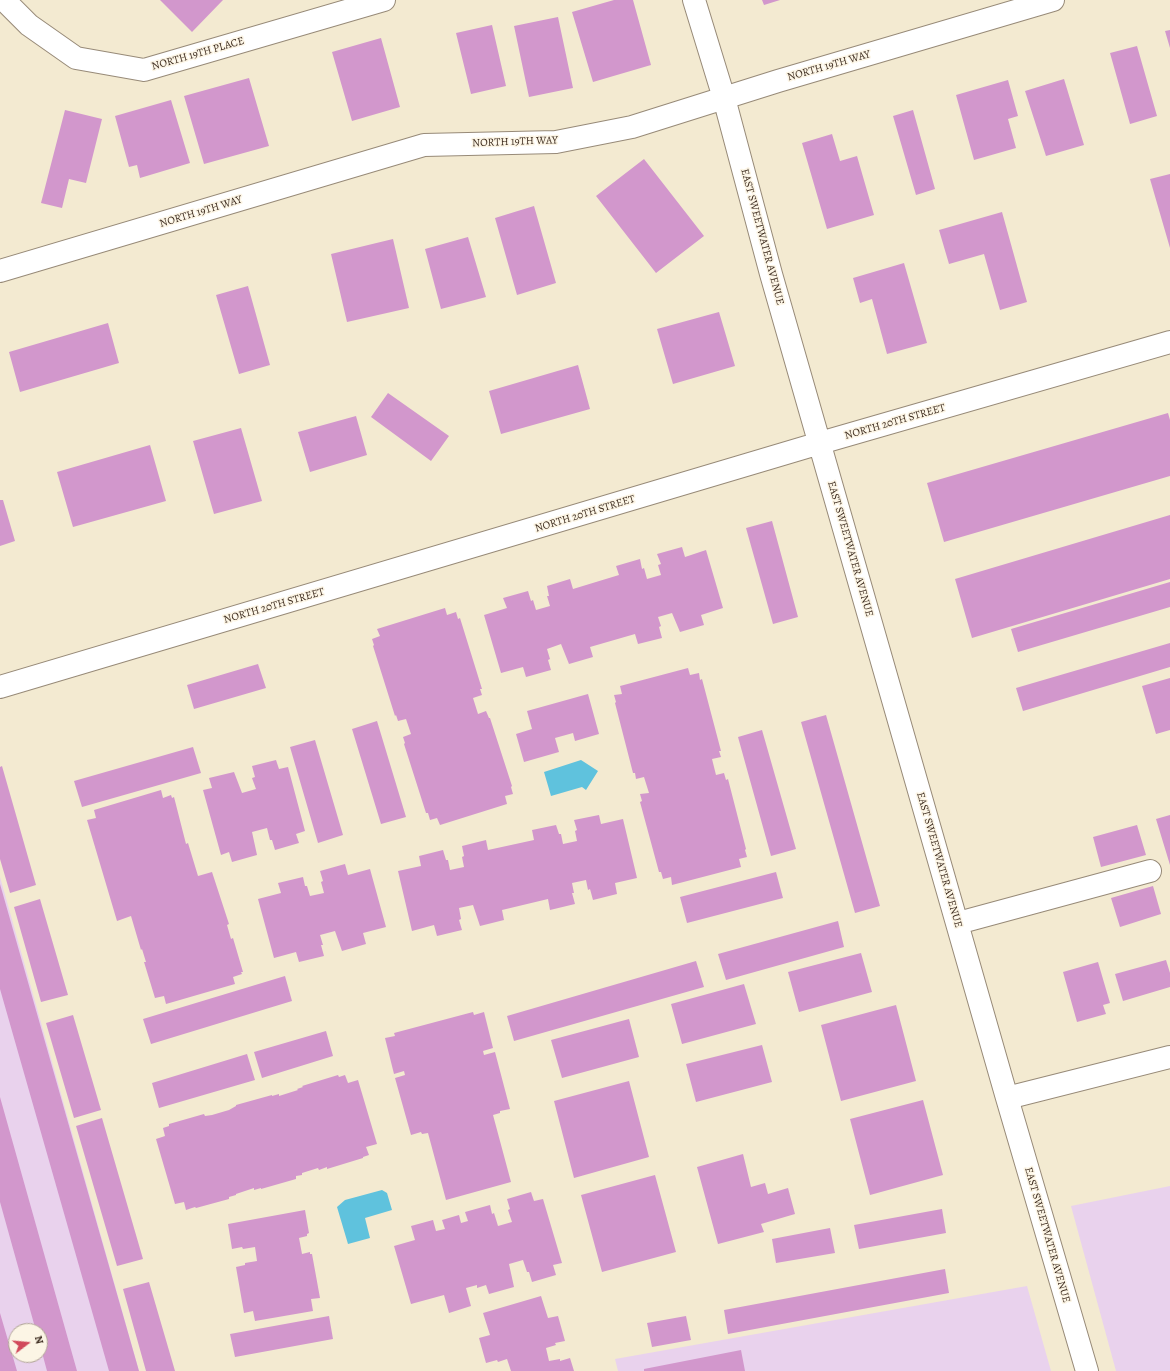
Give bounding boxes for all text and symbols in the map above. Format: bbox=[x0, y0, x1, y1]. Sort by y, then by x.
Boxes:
street label: NORTH 19TH PLACE bbox=[150, 34, 246, 74]
street label: NORTH 19TH WAY bbox=[786, 48, 872, 84]
street label: NORTH 19TH WAY bbox=[472, 134, 558, 150]
street label: EAST SWEETWATER AVENUE bbox=[737, 167, 787, 307]
street label: NORTH 19TH WAY bbox=[158, 193, 244, 231]
street label: NORTH 20TH STREET bbox=[843, 401, 947, 443]
street label: EAST SWEETWATER AVENUE bbox=[824, 480, 876, 618]
street label: NORTH 20TH STREET bbox=[533, 493, 637, 535]
street label: NORTH 20TH STREET bbox=[222, 585, 326, 627]
street label: EAST SWEETWATER AVENUE bbox=[913, 791, 965, 929]
street label: EAST SWEETWATER AVENUE bbox=[1021, 1166, 1073, 1304]
north arrow bbox=[8, 1323, 48, 1363]
text: N bbox=[31, 1334, 47, 1346]

